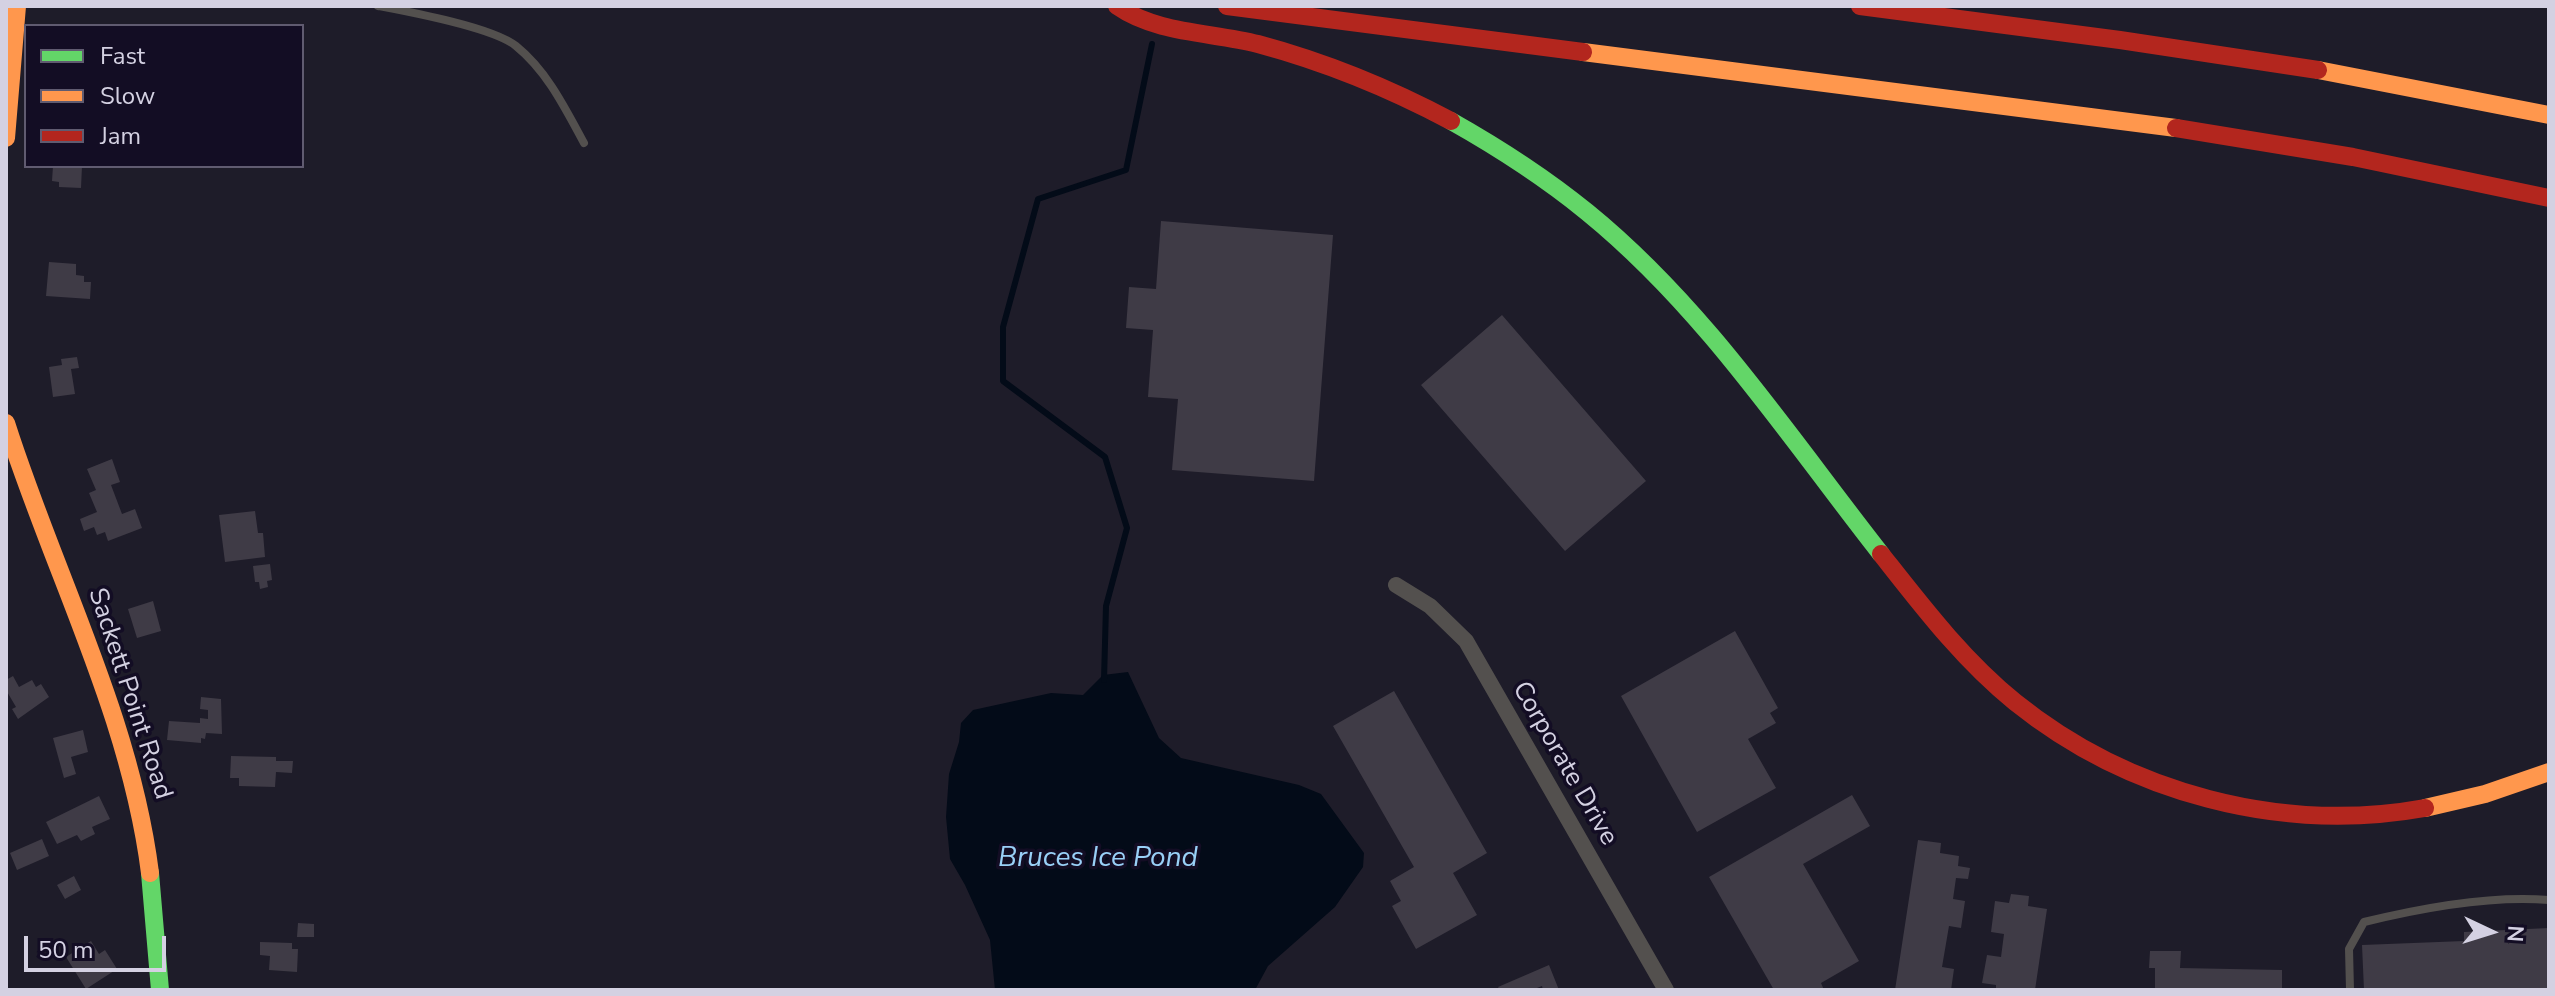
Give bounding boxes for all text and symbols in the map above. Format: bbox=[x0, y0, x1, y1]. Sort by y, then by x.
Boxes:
legend bbox=[24, 24, 304, 168]
text: Fast bbox=[100, 40, 145, 72]
text: Slow bbox=[100, 80, 155, 112]
text: Jam bbox=[100, 120, 141, 152]
street label: Sackett Point Road bbox=[80, 584, 178, 804]
street label: Corporate Drive bbox=[1504, 676, 1624, 852]
water label: Bruces Ice Pond bbox=[998, 842, 1198, 876]
north arrow bbox=[2451, 892, 2531, 972]
scale bar bbox=[28, 920, 170, 970]
text: N bbox=[2499, 924, 2530, 943]
text: 50 m bbox=[38, 934, 94, 966]

